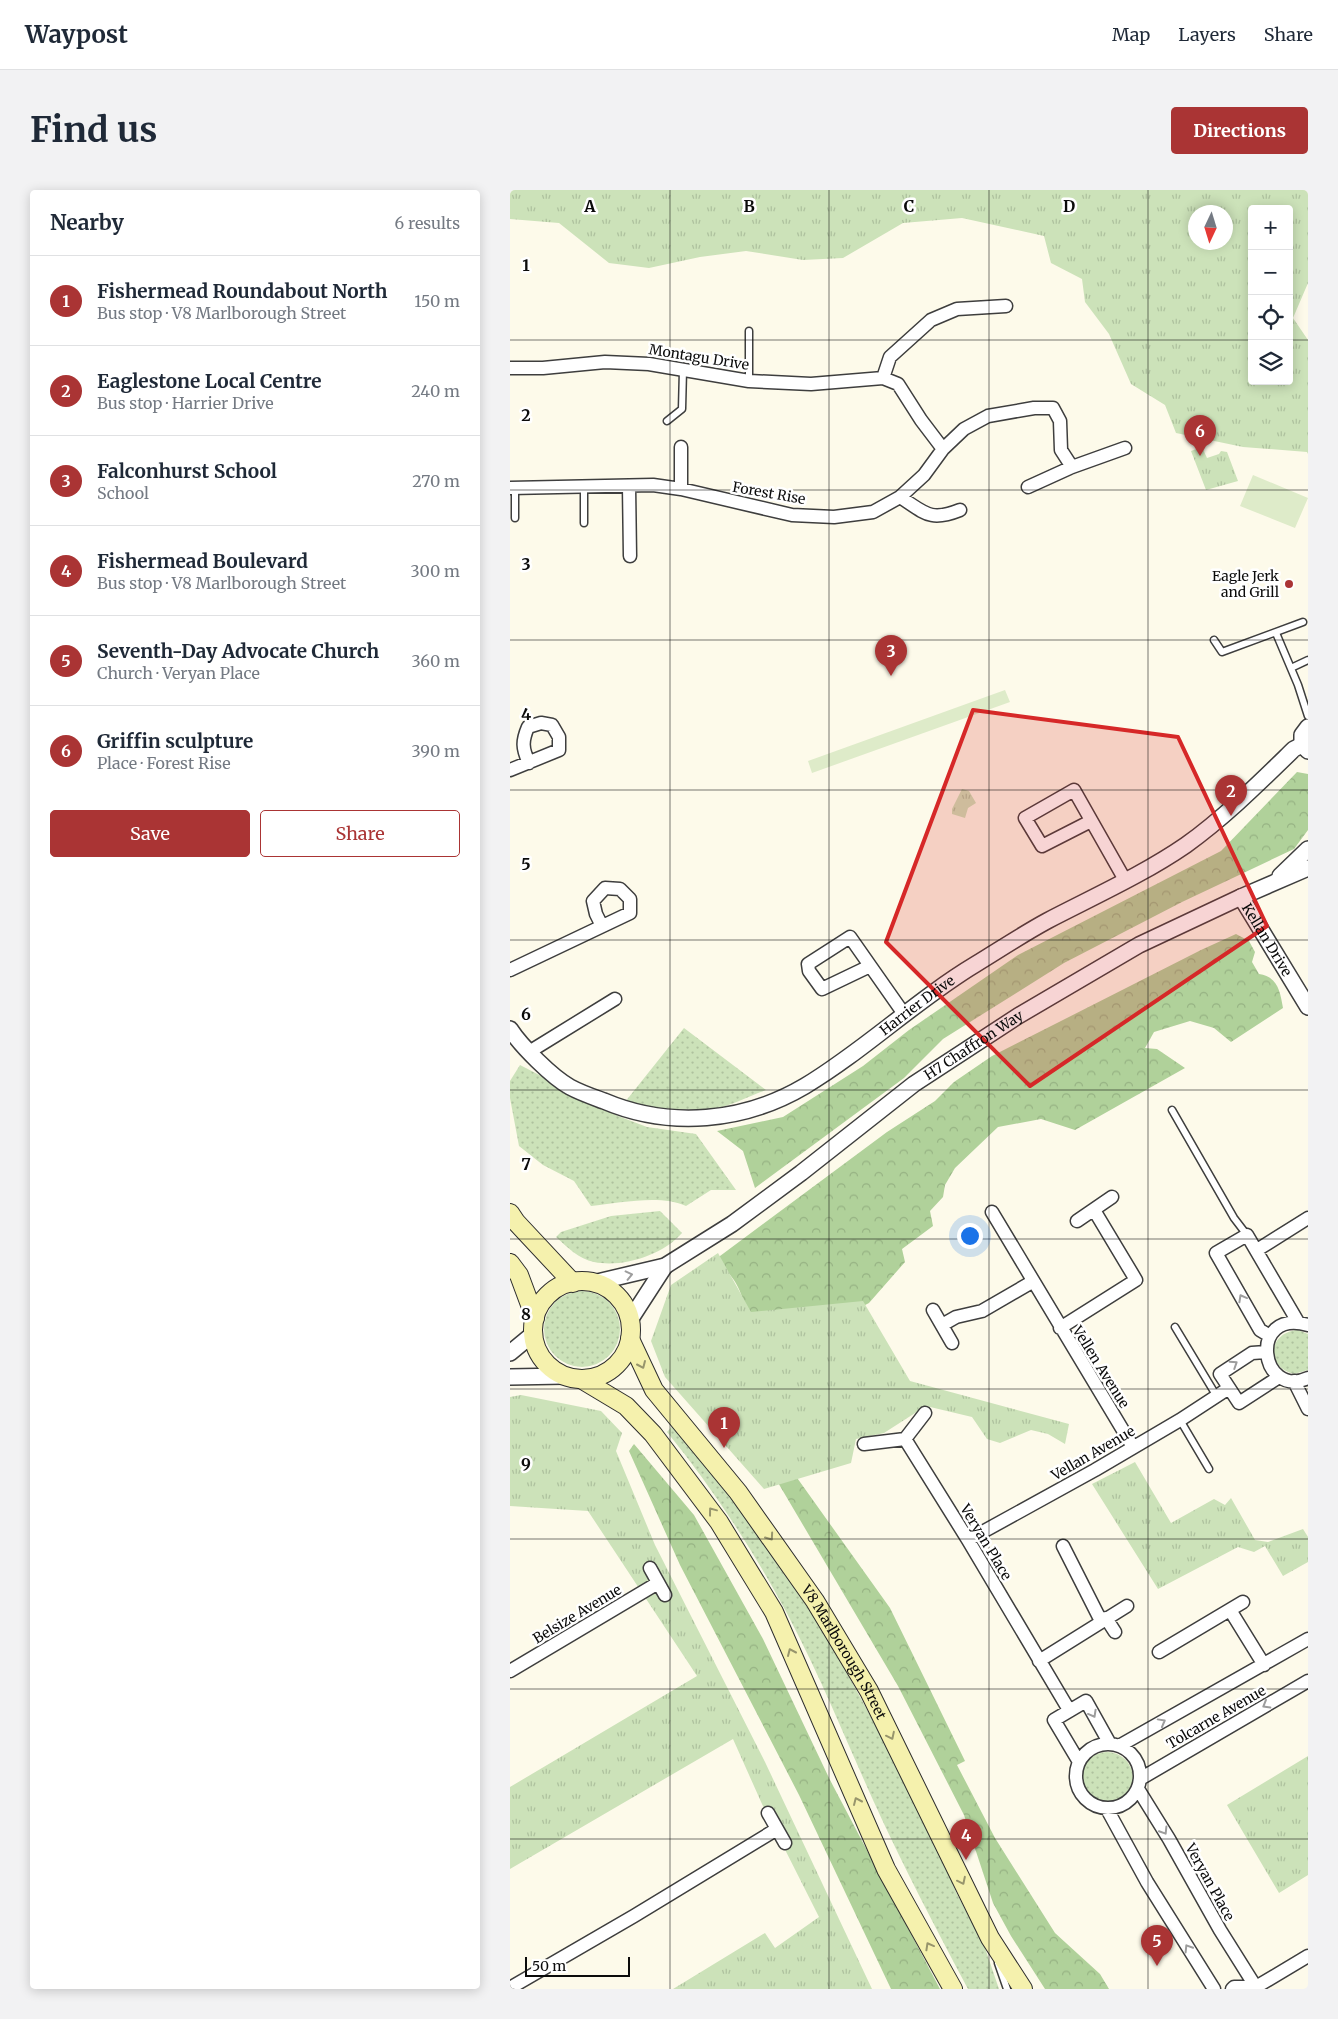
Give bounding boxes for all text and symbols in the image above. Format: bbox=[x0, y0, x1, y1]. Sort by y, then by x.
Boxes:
text: Waypost bbox=[25, 19, 128, 50]
text: Map bbox=[1112, 23, 1150, 46]
text: Layers bbox=[1178, 23, 1236, 46]
text: Share bbox=[1264, 23, 1313, 46]
button: Directions bbox=[1171, 107, 1308, 154]
text: Find us bbox=[30, 108, 157, 152]
text: A bbox=[583, 196, 596, 216]
text: B bbox=[743, 196, 755, 216]
text: C bbox=[904, 196, 914, 216]
text: D bbox=[1063, 196, 1075, 216]
north arrow bbox=[1188, 205, 1233, 250]
map controls bbox=[1248, 205, 1293, 385]
button: + bbox=[1248, 205, 1293, 250]
text: Nearby bbox=[50, 209, 124, 236]
text: 6 results bbox=[395, 213, 460, 233]
button: − bbox=[1248, 250, 1293, 295]
text: 1 bbox=[522, 255, 530, 275]
text: Fishermead Roundabout North bbox=[97, 279, 388, 303]
text: 1 bbox=[62, 291, 70, 311]
text: 150 m bbox=[414, 291, 460, 311]
button: locate bbox=[1248, 295, 1293, 340]
text: Bus stop · V8 Marlborough Street bbox=[97, 303, 346, 323]
street label: Montagu Drive bbox=[648, 340, 750, 374]
button: layers bbox=[1248, 340, 1293, 385]
text: Eaglestone Local Centre bbox=[97, 369, 322, 393]
text: 2 bbox=[61, 381, 71, 401]
text: 240 m bbox=[411, 381, 460, 401]
text: Bus stop · Harrier Drive bbox=[97, 393, 274, 413]
text: 2 bbox=[521, 405, 531, 425]
pin: 6 bbox=[1184, 415, 1216, 456]
text: Falconhurst School bbox=[97, 459, 277, 483]
text: 3 bbox=[61, 471, 71, 491]
text: 270 m bbox=[412, 471, 460, 491]
street label: Forest Rise bbox=[731, 478, 807, 508]
text: School bbox=[97, 483, 149, 503]
text: Fishermead Boulevard bbox=[97, 549, 308, 573]
text: 3 bbox=[521, 554, 531, 574]
text: 4 bbox=[61, 561, 71, 581]
text: 300 m bbox=[411, 561, 460, 581]
place label: Eagle Jerk and Grill bbox=[1212, 567, 1280, 601]
text: Bus stop · V8 Marlborough Street bbox=[97, 573, 346, 593]
marker: Eagle Jerk and Grill bbox=[1283, 578, 1295, 590]
pin: 3 bbox=[875, 635, 907, 676]
text: Seventh-Day Advocate Church bbox=[97, 639, 379, 663]
text: 5 bbox=[61, 651, 71, 671]
text: 360 m bbox=[411, 651, 460, 671]
text: Church · Veryan Place bbox=[97, 663, 260, 683]
text: 4 bbox=[521, 704, 531, 724]
text: Griffin sculpture bbox=[97, 729, 253, 753]
text: 6 bbox=[61, 741, 71, 761]
text: 390 m bbox=[412, 741, 460, 761]
text: Place · Forest Rise bbox=[97, 753, 231, 773]
pin: 2 bbox=[1215, 775, 1247, 816]
button: Save bbox=[50, 810, 250, 857]
button: Share bbox=[260, 810, 460, 857]
text: 5 bbox=[521, 854, 531, 874]
street label: Kellan Drive bbox=[1238, 900, 1296, 980]
street label: Harrier Drive bbox=[876, 971, 958, 1039]
text: 6 bbox=[521, 1004, 531, 1024]
street label: H7 Chaffron Way bbox=[921, 1006, 1027, 1084]
text: 7 bbox=[521, 1154, 531, 1174]
your location bbox=[957, 1223, 983, 1249]
one-way arrow bbox=[625, 1270, 634, 1281]
one-way arrow bbox=[1238, 1294, 1248, 1303]
text: 8 bbox=[521, 1304, 531, 1324]
street label: Vellen Avenue bbox=[1068, 1322, 1133, 1411]
one-way arrow bbox=[635, 1359, 645, 1368]
one-way arrow bbox=[1229, 1361, 1238, 1371]
pin: 1 bbox=[708, 1407, 740, 1448]
street label: Vellan Avenue bbox=[1047, 1422, 1138, 1485]
text: 9 bbox=[521, 1454, 531, 1474]
street label: Veryan Place bbox=[956, 1500, 1016, 1583]
one-way arrow bbox=[709, 1508, 717, 1517]
one-way arrow bbox=[764, 1532, 773, 1541]
street label: Belsize Avenue bbox=[530, 1581, 624, 1647]
street label: V8 Marlborough Street bbox=[797, 1581, 891, 1723]
one-way arrow bbox=[787, 1648, 798, 1657]
street label: Tolcarne Avenue bbox=[1163, 1681, 1269, 1753]
one-way arrow bbox=[1262, 1699, 1271, 1709]
one-way arrow bbox=[1087, 1708, 1097, 1717]
one-way arrow bbox=[1156, 1719, 1165, 1729]
one-way arrow bbox=[885, 1730, 895, 1739]
one-way arrow bbox=[852, 1797, 863, 1806]
pin: 4 bbox=[950, 1819, 982, 1860]
one-way arrow bbox=[1157, 1825, 1167, 1834]
street label: Veryan Place bbox=[1181, 1839, 1239, 1924]
one-way arrow bbox=[956, 1876, 966, 1885]
pin: 5 bbox=[1141, 1925, 1173, 1966]
one-way arrow bbox=[926, 1943, 936, 1952]
one-way arrow bbox=[1185, 1944, 1195, 1953]
scale bar bbox=[525, 1954, 630, 1977]
text: 50 m bbox=[532, 1957, 566, 1975]

